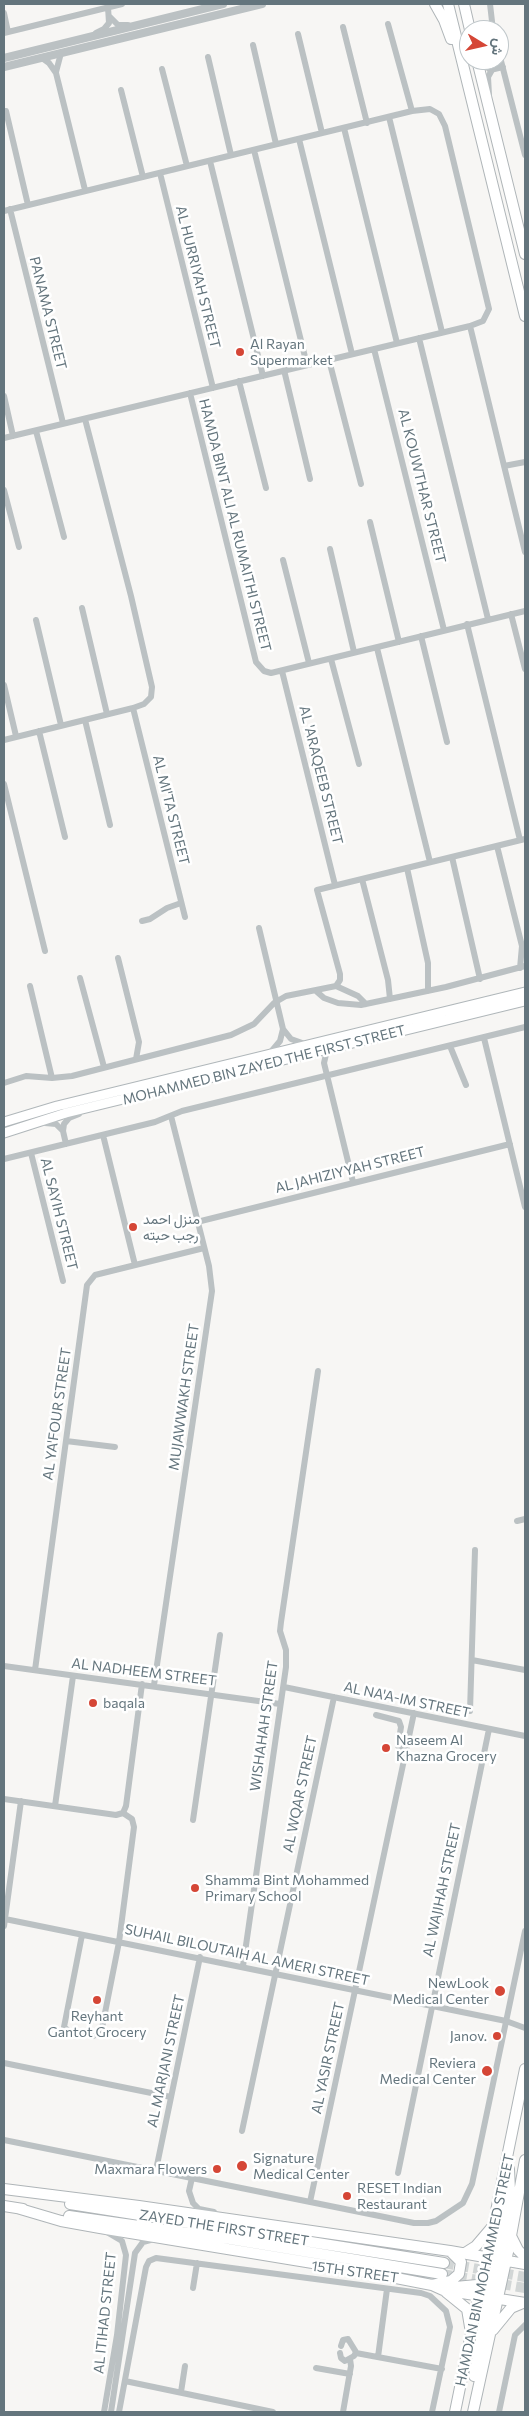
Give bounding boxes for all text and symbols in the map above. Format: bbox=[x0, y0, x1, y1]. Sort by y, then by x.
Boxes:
north arrow bbox=[459, 20, 509, 70]
text: ش bbox=[489, 38, 508, 57]
street label: AL HURRIYAH STREET bbox=[172, 204, 224, 350]
street label: PANAMA STREET bbox=[26, 255, 70, 371]
place label: Al Rayan Supermarket bbox=[250, 336, 333, 368]
marker: Al Rayan Supermarket bbox=[234, 346, 246, 358]
street label: HAMDA BINT ALI AL RUMAITHI STREET bbox=[195, 397, 275, 653]
street label: AL KOUWTHAR STREET bbox=[395, 407, 449, 565]
street label: AL 'ARAQEEB STREET bbox=[296, 704, 346, 846]
street label: AL MI'TA STREET bbox=[149, 753, 193, 867]
street label: MOHAMMED BIN ZAYED THE FIRST STREET bbox=[121, 1022, 407, 1108]
street label: AL JAHIZIYYAH STREET bbox=[273, 1143, 427, 1197]
street label: AL SAYIH STREET bbox=[37, 1156, 81, 1272]
place label: منزل احمد رجب حبته bbox=[143, 1211, 200, 1244]
marker: منزل احمد رجب حبته bbox=[127, 1221, 139, 1233]
street label: MUJAWWAKH STREET bbox=[165, 1323, 203, 1471]
street label: AL YA'FOUR STREET bbox=[39, 1347, 75, 1481]
street label: AL NADHEEM STREET bbox=[70, 1655, 218, 1689]
street label: WISHAHAH STREET bbox=[247, 1660, 281, 1792]
street label: AL NA'A-IM STREET bbox=[342, 1678, 472, 1722]
place label: baqala bbox=[103, 1695, 145, 1711]
marker: baqala bbox=[87, 1697, 99, 1709]
place label: Naseem Al Khazna Grocery bbox=[396, 1732, 497, 1764]
street label: AL WQAR STREET bbox=[279, 1734, 321, 1854]
marker: Naseem Al Khazna Grocery bbox=[380, 1742, 392, 1754]
street label: AL WAJIHAH STREET bbox=[420, 1821, 464, 1959]
place label: Shamma Bint Mohammed Primary School bbox=[205, 1872, 369, 1904]
marker: Shamma Bint Mohammed Primary School bbox=[189, 1882, 201, 1894]
street label: SUHAIL BILOUTAIH AL AMERI STREET bbox=[123, 1921, 371, 1989]
place label: NewLook Medical Center bbox=[392, 1975, 489, 2008]
marker: NewLook Medical Center bbox=[493, 1984, 507, 1998]
street label: AL MARJANI STREET bbox=[144, 1993, 188, 2129]
marker: Reyhant Gantot Grocery bbox=[91, 1994, 103, 2006]
street label: AL YASIR STREET bbox=[308, 2000, 348, 2116]
place label: Reyhant Gantot Grocery bbox=[47, 2008, 147, 2040]
place label: Janov. bbox=[450, 2028, 487, 2044]
marker: Janov. bbox=[491, 2030, 503, 2042]
place label: Reviera Medical Center bbox=[379, 2055, 476, 2088]
marker: Reviera Medical Center bbox=[480, 2064, 494, 2078]
place label: Signature Medical Center bbox=[253, 2150, 350, 2182]
street label: HAMDAN BIN MOHAMMED STREET bbox=[452, 2152, 518, 2388]
marker: Signature Medical Center bbox=[235, 2159, 249, 2173]
place label: Maxmara Flowers bbox=[94, 2161, 207, 2177]
marker: Maxmara Flowers bbox=[211, 2163, 223, 2175]
place label: RESET Indian Restaurant bbox=[357, 2180, 442, 2212]
marker: RESET Indian Restaurant bbox=[341, 2190, 353, 2202]
street label: ZAYED THE FIRST STREET bbox=[138, 2206, 310, 2250]
street label: AL ITIHAD STREET bbox=[90, 2251, 120, 2375]
street label: 15TH STREET bbox=[310, 2258, 400, 2286]

